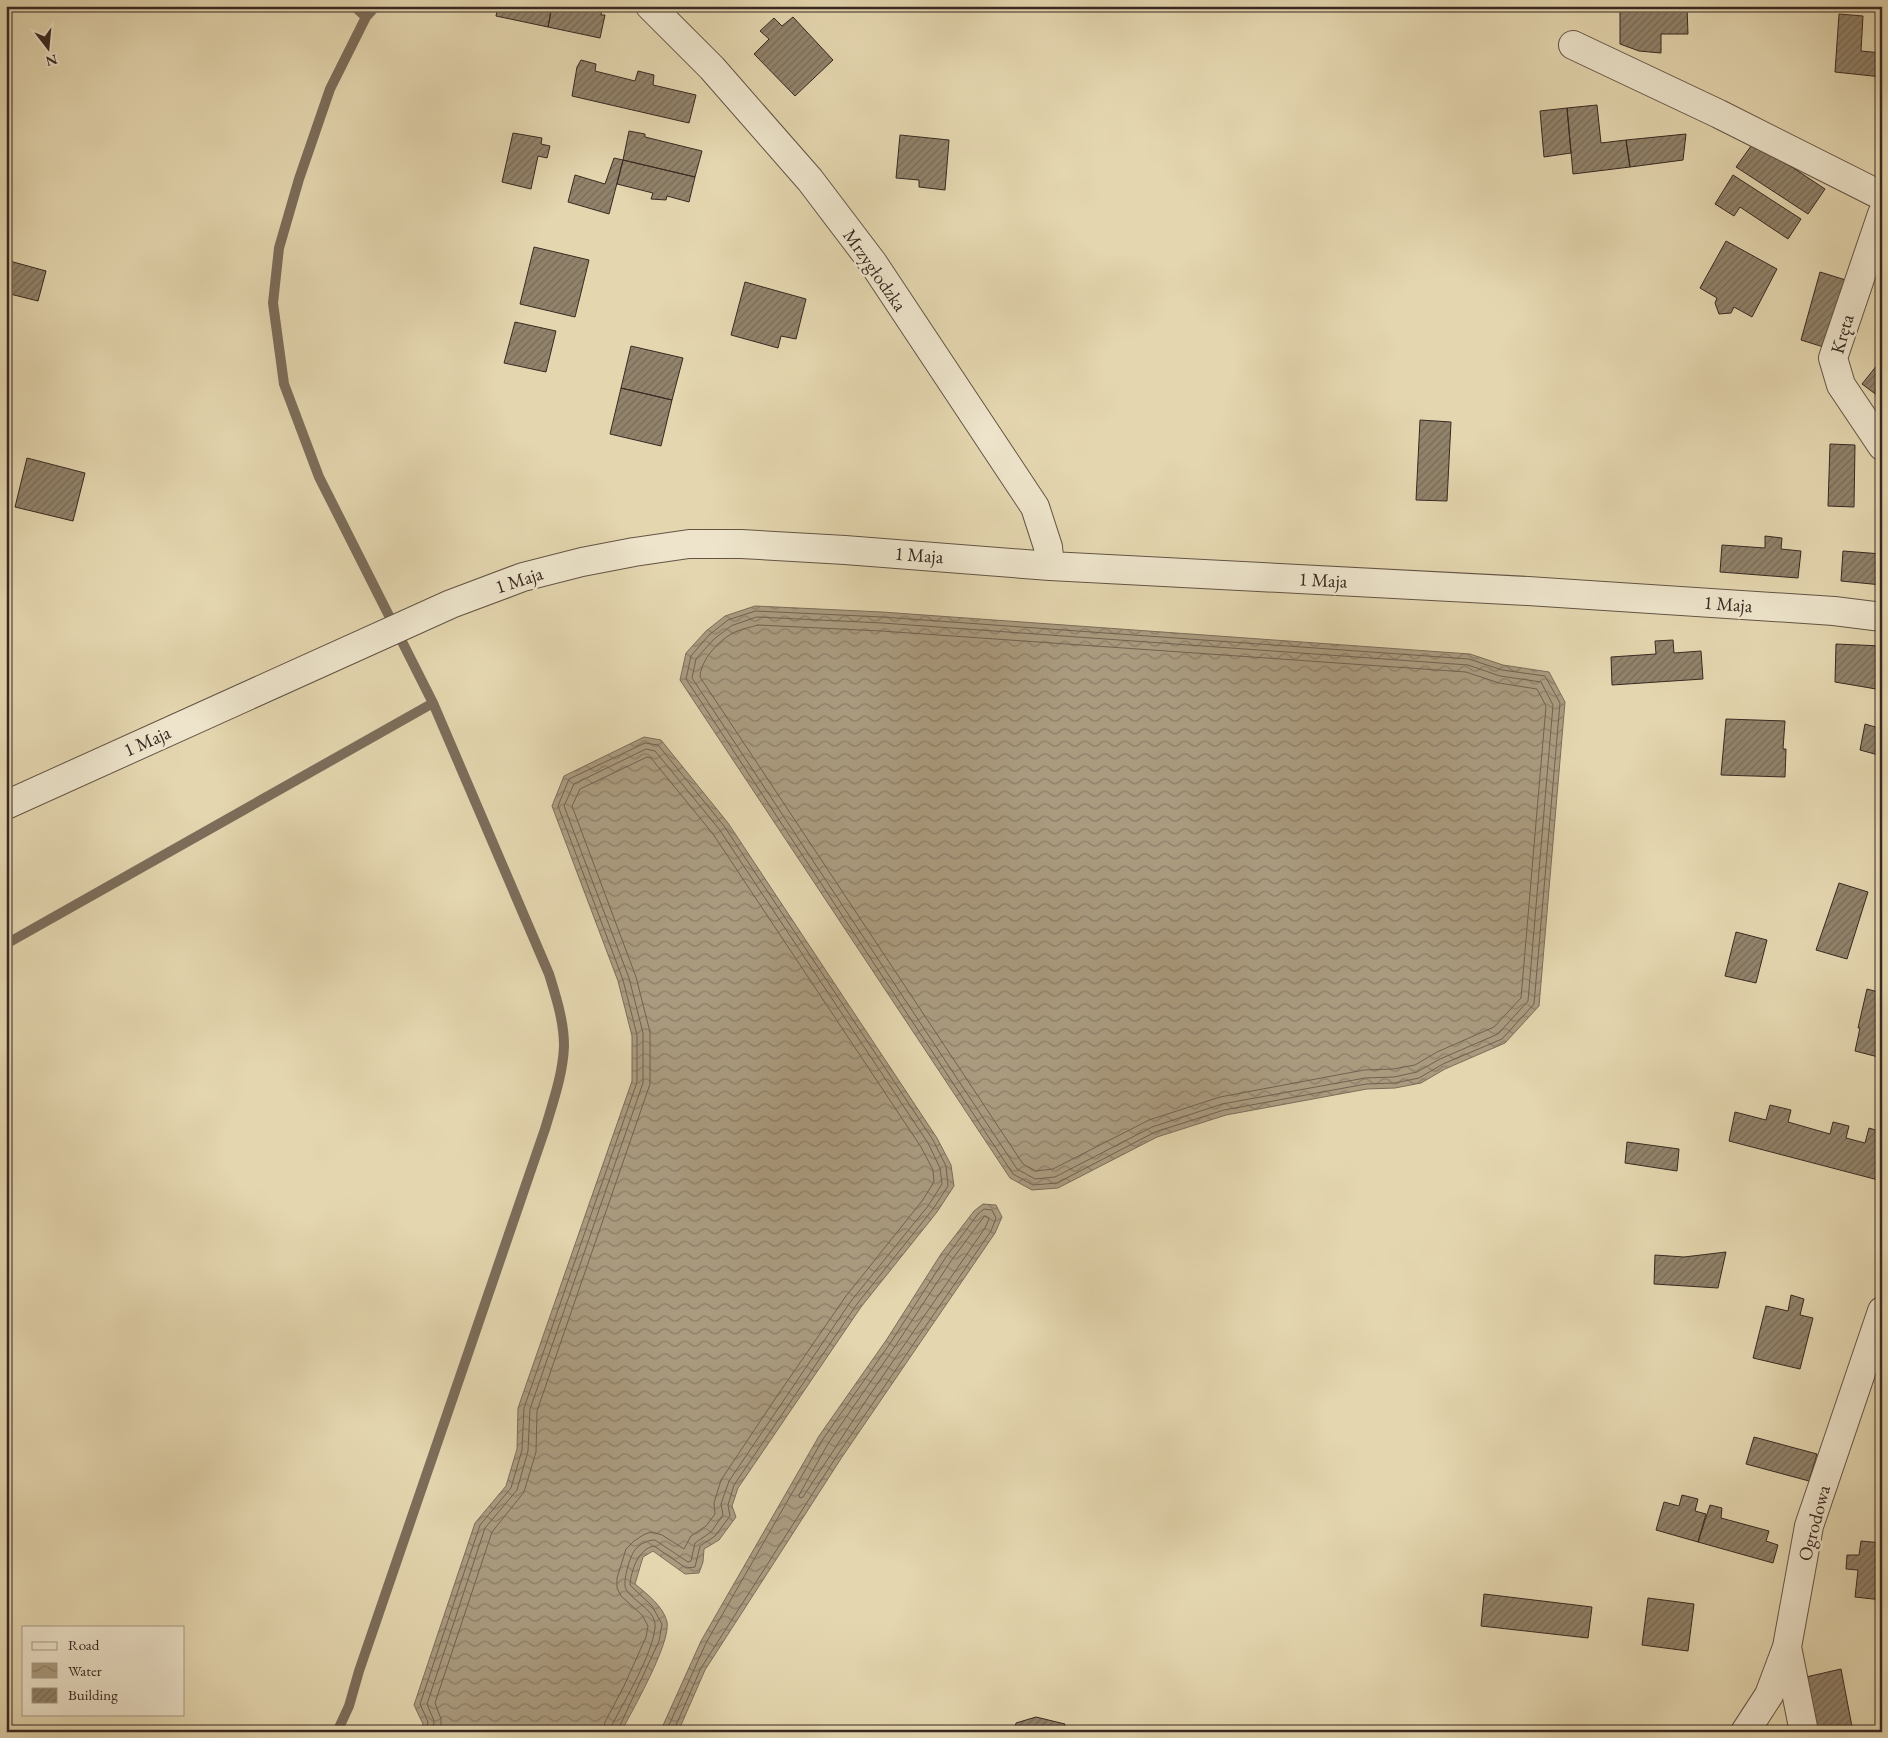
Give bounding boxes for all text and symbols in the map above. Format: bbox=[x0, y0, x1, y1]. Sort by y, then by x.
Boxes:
north arrow bbox=[22, 22, 72, 72]
text: N bbox=[43, 50, 60, 71]
street label: Mrzygłodzka bbox=[837, 224, 913, 317]
street label: Kręta bbox=[1824, 311, 1860, 357]
street label: 1 Maja bbox=[894, 541, 945, 569]
street label: 1 Maja bbox=[492, 560, 547, 599]
street label: 1 Maja bbox=[1298, 566, 1348, 594]
street label: 1 Maja bbox=[1703, 590, 1754, 618]
street label: 1 Maja bbox=[120, 719, 175, 762]
street label: Ogrodowa bbox=[1792, 1482, 1836, 1564]
legend bbox=[22, 1626, 185, 1716]
text: Road bbox=[68, 1635, 100, 1654]
text: Water bbox=[68, 1661, 102, 1680]
text: Building bbox=[68, 1685, 118, 1704]

